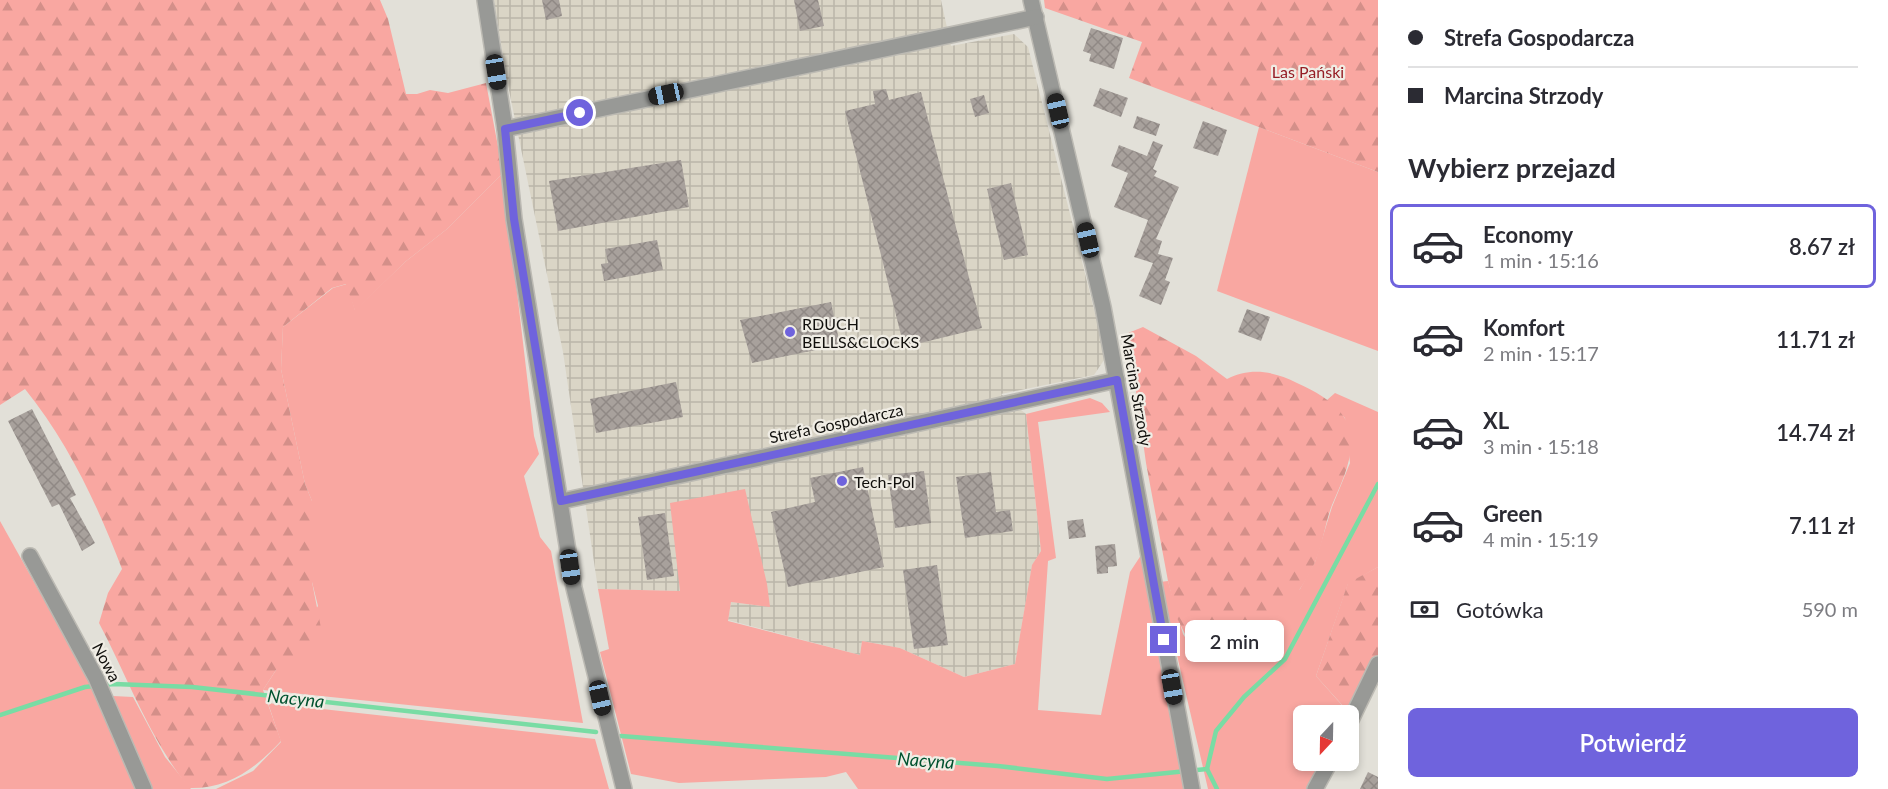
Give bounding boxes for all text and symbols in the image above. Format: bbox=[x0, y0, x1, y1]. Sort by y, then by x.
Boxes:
text: Strefa Gospodarcza bbox=[1444, 24, 1634, 51]
car bbox=[484, 53, 508, 91]
park label: Las Pański bbox=[1272, 62, 1344, 81]
car bbox=[647, 81, 685, 107]
text: Marcina Strzody bbox=[1444, 82, 1603, 109]
car bbox=[1045, 91, 1071, 131]
route start bbox=[566, 99, 593, 126]
text: Wybierz przejazd bbox=[1408, 151, 1616, 184]
icon: car bbox=[1411, 219, 1465, 273]
car bbox=[1075, 220, 1101, 260]
text: Economy bbox=[1483, 221, 1573, 248]
text: 8.67 zł bbox=[1789, 233, 1855, 260]
text: 1 min · 15:16 bbox=[1483, 248, 1599, 272]
icon: car bbox=[1411, 312, 1465, 366]
place label: RDUCH BELLS&CLOCKS bbox=[802, 314, 919, 351]
text: Komfort bbox=[1483, 314, 1565, 341]
marker: RDUCH BELLS&CLOCKS bbox=[783, 325, 797, 339]
text: 11.71 zł bbox=[1776, 326, 1855, 353]
street label: Marcina Strzody bbox=[1118, 332, 1156, 448]
text: 2 min · 15:17 bbox=[1483, 341, 1599, 365]
street label: Strefa Gospodarcza bbox=[767, 400, 905, 446]
icon: car bbox=[1411, 405, 1465, 459]
text: XL bbox=[1483, 407, 1509, 434]
text: 14.74 zł bbox=[1776, 419, 1855, 446]
text: 3 min · 15:18 bbox=[1483, 434, 1599, 458]
place label: Tech-Pol bbox=[854, 472, 915, 491]
marker: Tech-Pol bbox=[835, 474, 849, 488]
icon: car bbox=[1411, 498, 1465, 552]
text: Green bbox=[1483, 500, 1543, 527]
text: 7.11 zł bbox=[1789, 512, 1855, 539]
text: 4 min · 15:19 bbox=[1483, 527, 1599, 551]
car bbox=[559, 548, 581, 586]
icon: cash bbox=[1408, 593, 1441, 626]
text: Gotówka bbox=[1456, 596, 1544, 623]
text: 590 m bbox=[1802, 597, 1858, 621]
callout: 2 min bbox=[1185, 619, 1284, 661]
route end bbox=[1150, 626, 1177, 653]
text: 2 min bbox=[1210, 629, 1259, 653]
street label: Nowa bbox=[89, 639, 125, 685]
car bbox=[1160, 668, 1184, 706]
car bbox=[587, 678, 613, 718]
water label: Nacyna bbox=[266, 684, 326, 712]
north arrow bbox=[1293, 705, 1359, 771]
map controls bbox=[1293, 705, 1359, 771]
button: Potwierdź bbox=[1408, 708, 1858, 777]
water label: Nacyna bbox=[897, 747, 955, 773]

